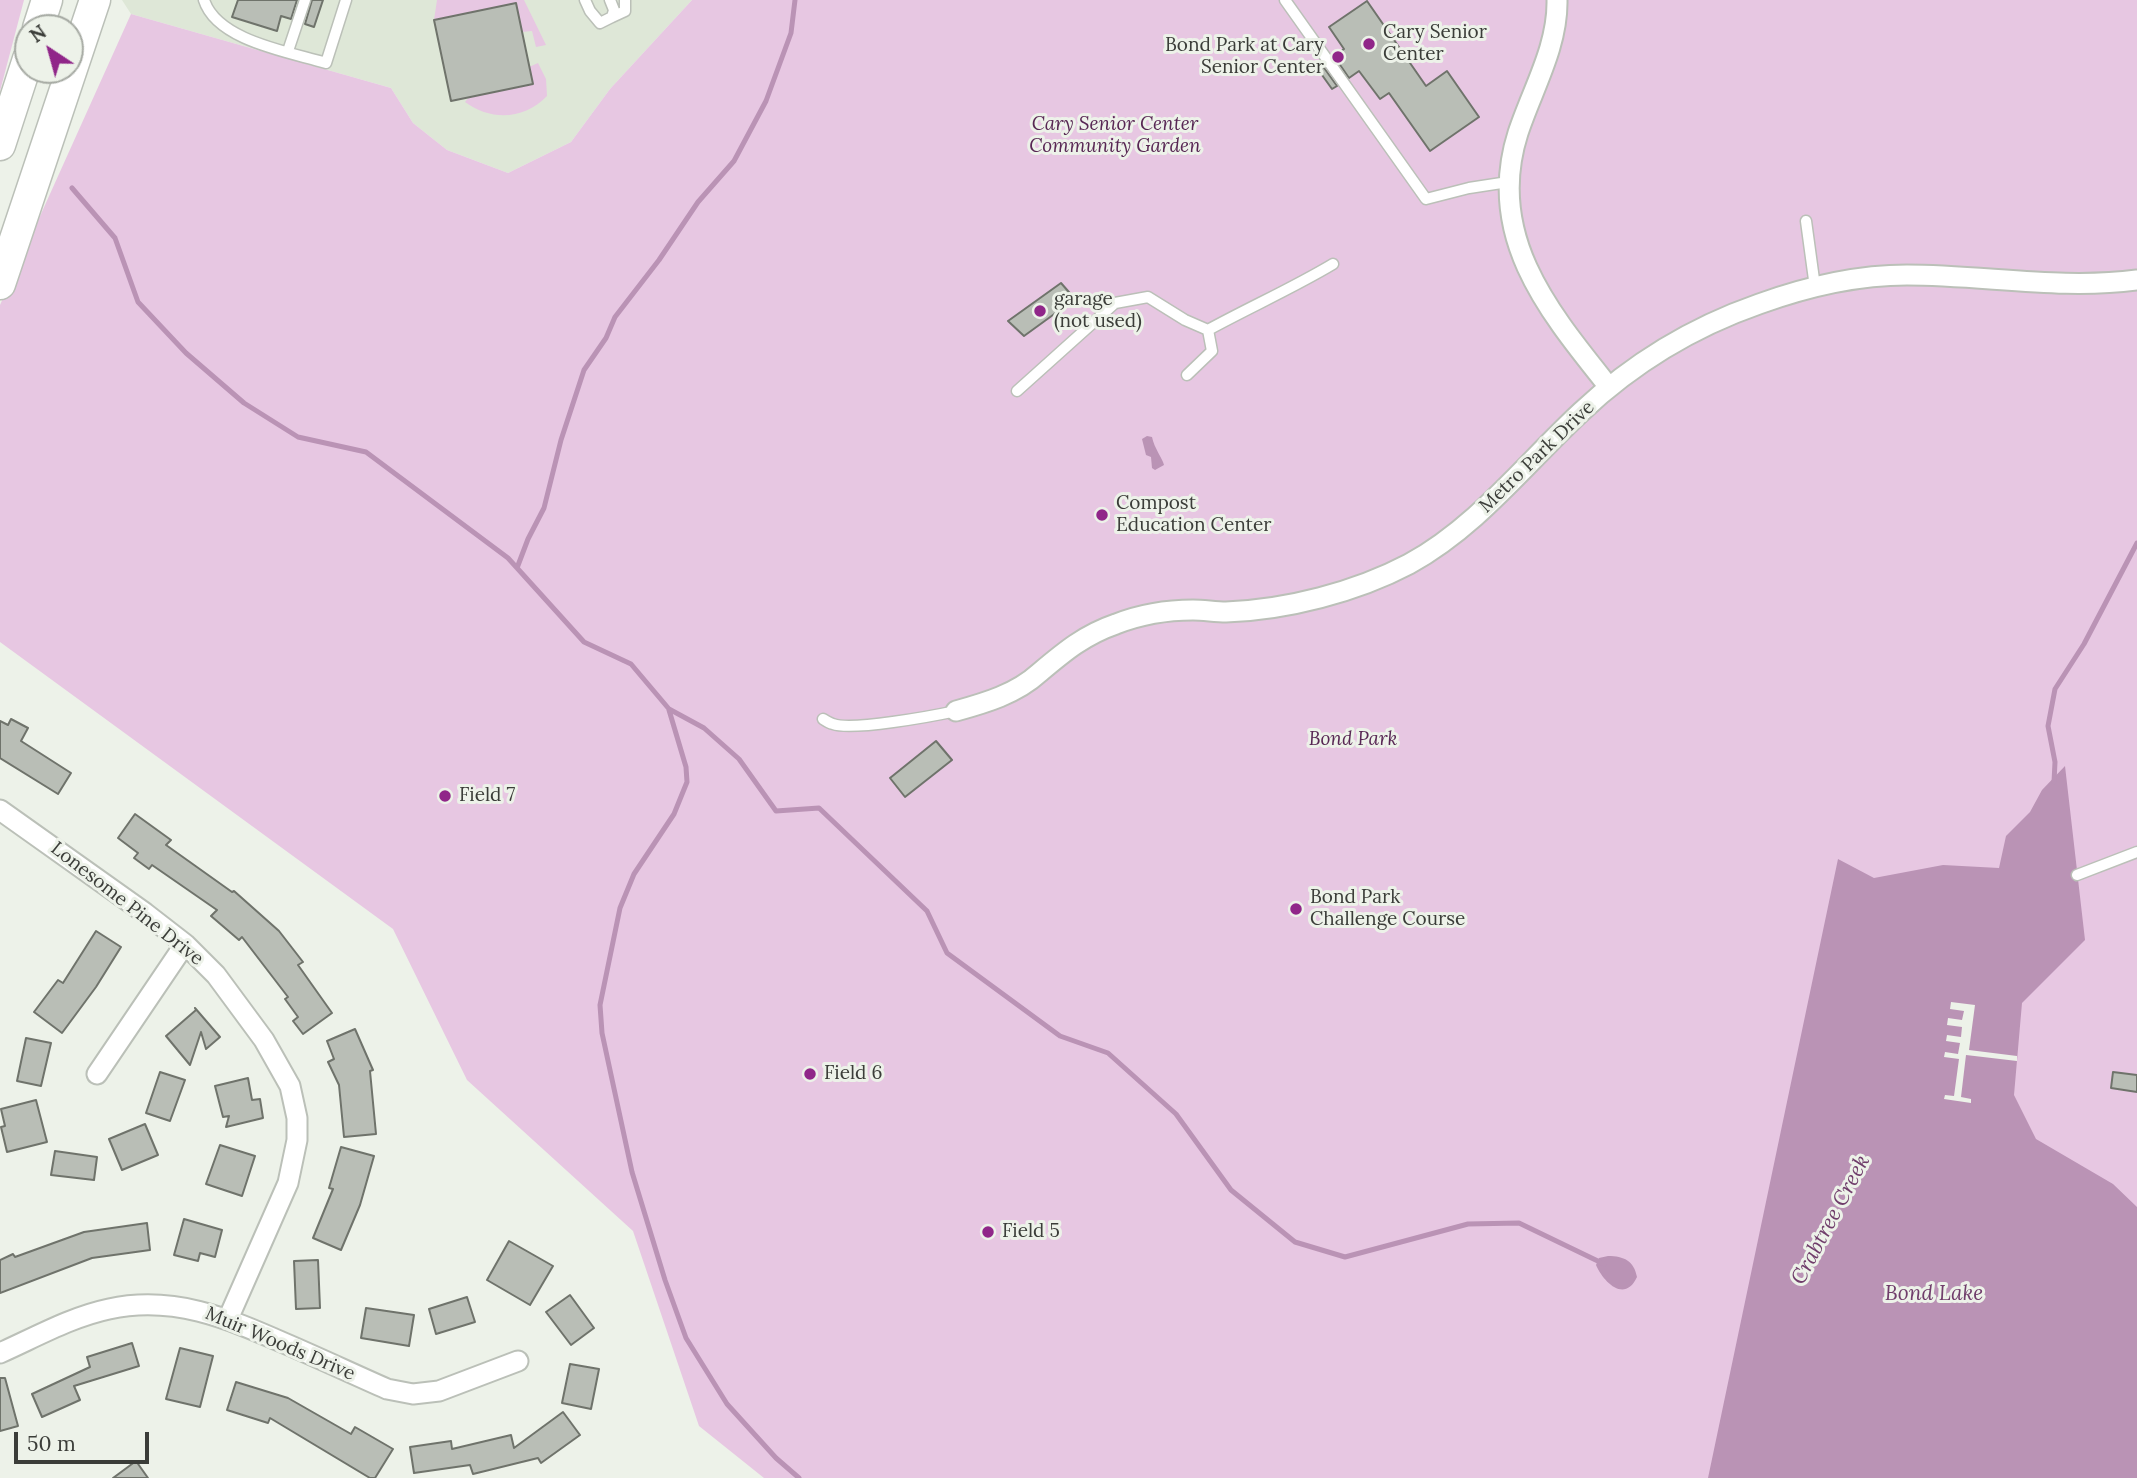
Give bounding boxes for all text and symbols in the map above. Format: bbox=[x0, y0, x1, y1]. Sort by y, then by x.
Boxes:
north arrow bbox=[14, 14, 84, 84]
text: N bbox=[25, 20, 51, 48]
place label: Cary Senior Center bbox=[1383, 22, 1487, 66]
place label: Bond Park at Cary Senior Center bbox=[1165, 35, 1324, 79]
marker: Cary Senior Center bbox=[1361, 36, 1377, 52]
marker: Bond Park at Cary Senior Center bbox=[1330, 49, 1346, 65]
park label: Cary Senior Center Community Garden bbox=[1029, 114, 1201, 158]
place label: garage (not used) bbox=[1054, 289, 1142, 333]
marker: garage (not used) bbox=[1032, 303, 1048, 319]
street label: Metro Park Drive bbox=[1475, 396, 1599, 518]
place label: Compost Education Center bbox=[1116, 493, 1271, 537]
marker: Compost Education Center bbox=[1094, 507, 1110, 523]
park label: Bond Park bbox=[1309, 729, 1397, 751]
place label: Field 7 bbox=[459, 785, 515, 807]
marker: Field 7 bbox=[437, 788, 453, 804]
street label: Lonesome Pine Drive bbox=[46, 837, 208, 971]
place label: Bond Park Challenge Course bbox=[1310, 887, 1465, 931]
marker: Bond Park Challenge Course bbox=[1288, 901, 1304, 917]
place label: Field 6 bbox=[824, 1063, 882, 1085]
marker: Field 6 bbox=[802, 1066, 818, 1082]
water label: Crabtree Creek bbox=[1786, 1151, 1876, 1289]
place label: Field 5 bbox=[1002, 1221, 1060, 1243]
marker: Field 5 bbox=[980, 1224, 996, 1240]
water label: Bond Lake bbox=[1885, 1281, 1983, 1307]
street label: Muir Woods Drive bbox=[202, 1302, 358, 1386]
scale bar bbox=[18, 1418, 152, 1462]
text: 50 m bbox=[27, 1430, 76, 1457]

